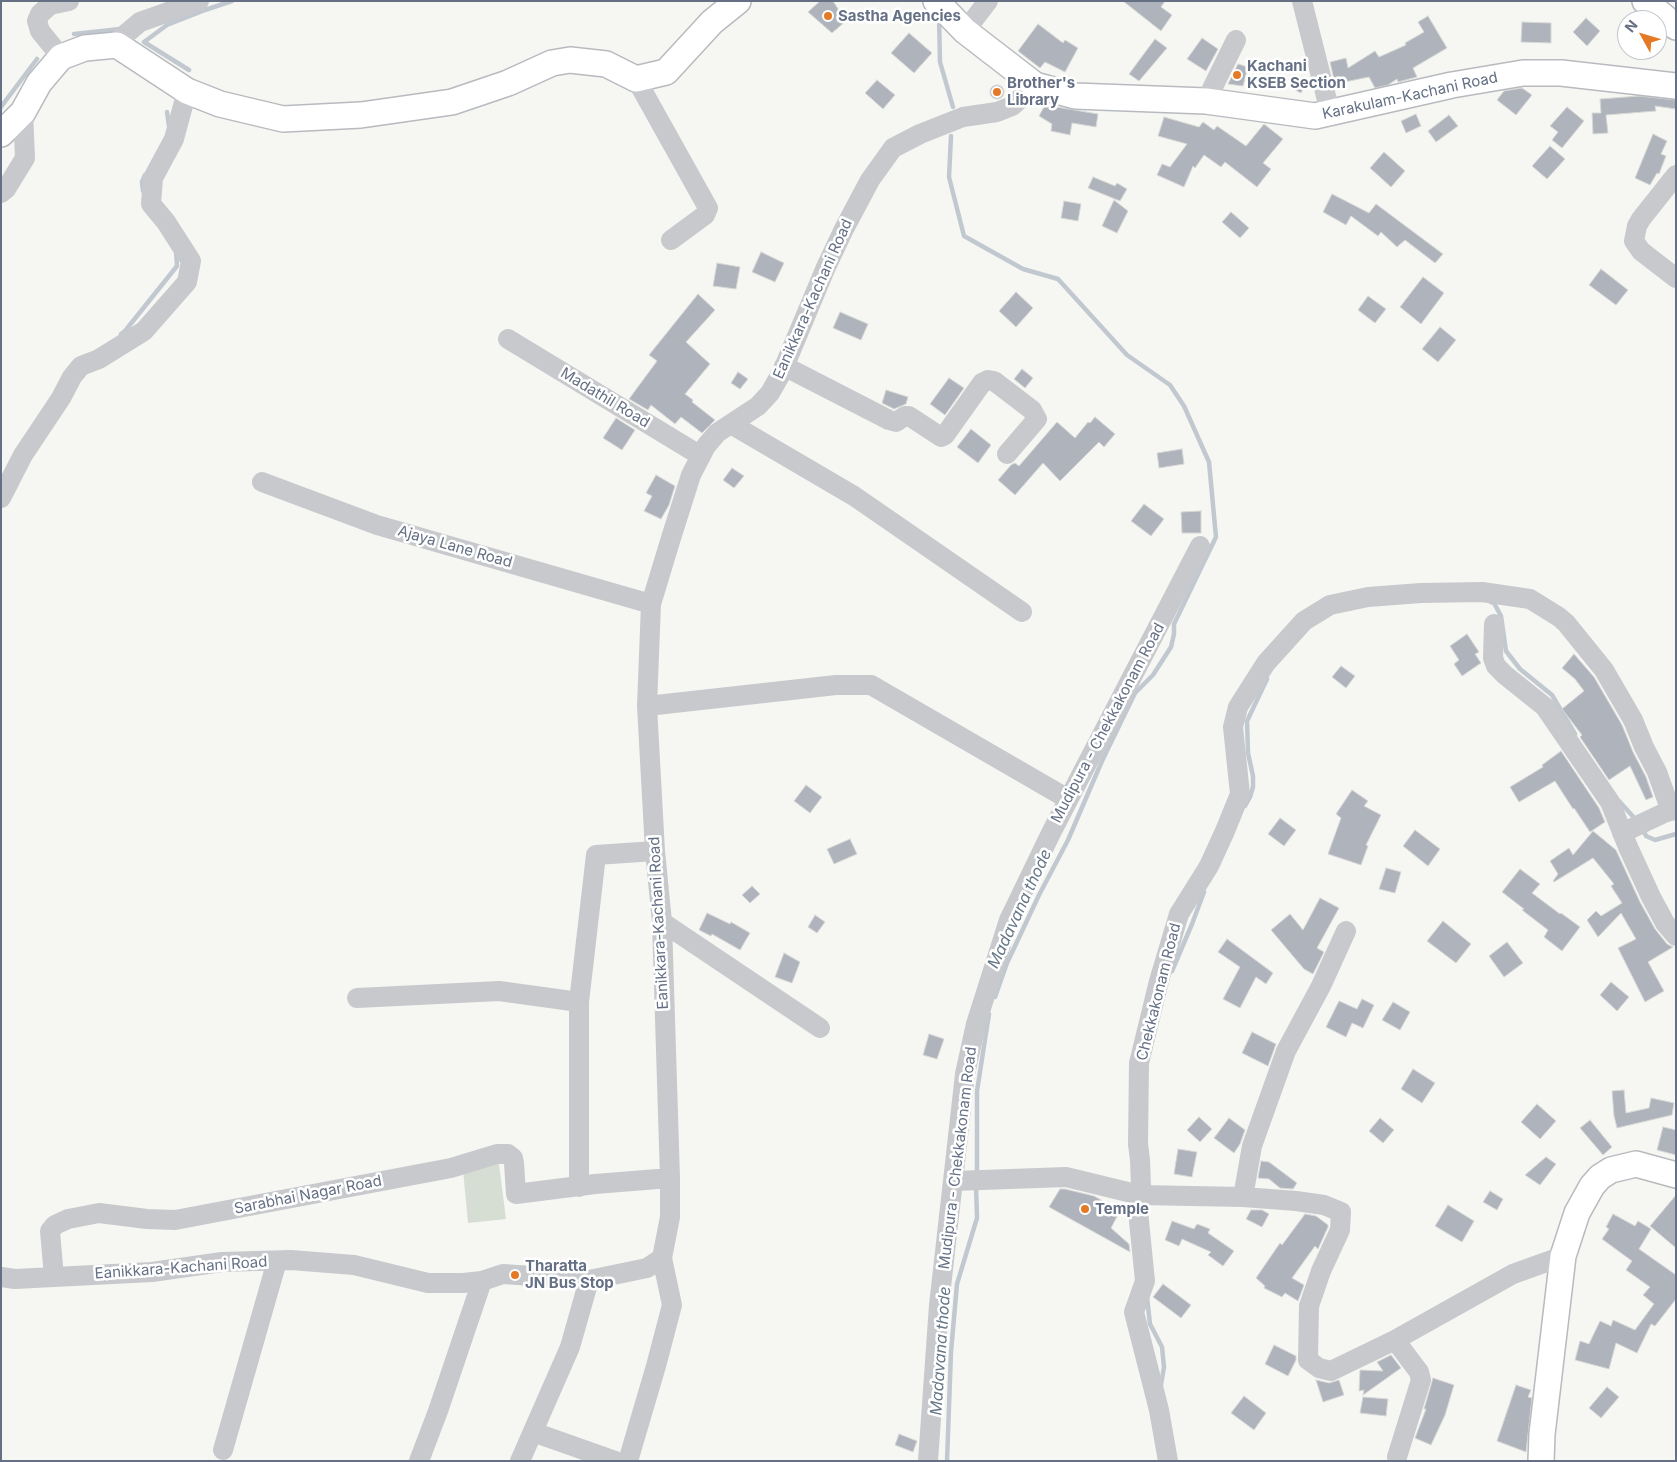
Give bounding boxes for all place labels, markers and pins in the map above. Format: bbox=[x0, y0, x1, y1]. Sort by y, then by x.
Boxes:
place label: Sastha Agencies bbox=[838, 7, 961, 25]
marker: Sastha Agencies bbox=[822, 10, 834, 22]
place label: Kachani KSEB Section bbox=[1247, 57, 1346, 92]
marker: Kachani KSEB Section bbox=[1231, 69, 1243, 81]
place label: Brother's Library bbox=[1007, 74, 1075, 109]
marker: Brother's Library bbox=[991, 86, 1003, 98]
place label: Temple bbox=[1095, 1200, 1149, 1218]
marker: Temple bbox=[1079, 1203, 1091, 1215]
place label: Tharatta JN Bus Stop bbox=[525, 1257, 614, 1292]
marker: Tharatta JN Bus Stop bbox=[509, 1269, 521, 1281]

